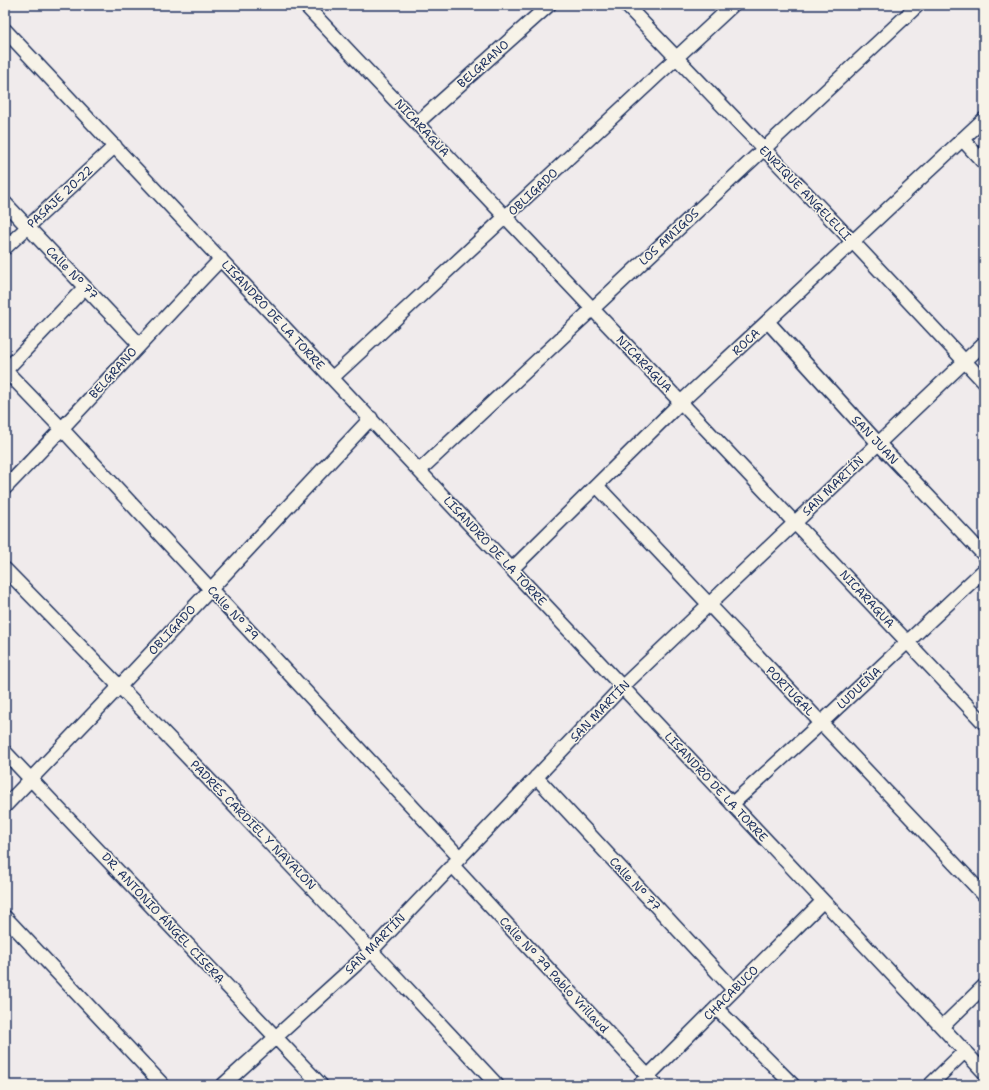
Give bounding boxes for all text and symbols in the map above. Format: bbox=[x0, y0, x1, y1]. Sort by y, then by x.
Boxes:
street label: BELGRANO bbox=[454, 37, 512, 91]
street label: NICARAGUA bbox=[391, 96, 453, 161]
street label: ENRIQUE ANGELELLI bbox=[755, 142, 855, 244]
street label: PASAJE 20-22 bbox=[24, 162, 96, 232]
street label: OBLIGADO bbox=[505, 165, 561, 219]
street label: LOS AMIGOS bbox=[636, 205, 703, 269]
street label: Calle Nº 77 bbox=[42, 243, 102, 303]
street label: LISANDRO DE LA TORRE bbox=[218, 257, 328, 373]
street label: ROCA bbox=[729, 325, 764, 359]
street label: NICARAGUA bbox=[613, 332, 676, 396]
street label: BELGRANO bbox=[86, 344, 140, 402]
street label: SAN JUAN bbox=[848, 412, 902, 468]
street label: SAN MARTÍN bbox=[799, 453, 867, 519]
street label: LISANDRO DE LA TORRE bbox=[440, 493, 550, 609]
street label: NICARAGUA bbox=[836, 567, 898, 632]
street label: Calle Nº 79 bbox=[204, 582, 262, 644]
street label: OBLIGADO bbox=[145, 602, 199, 658]
street label: PORTUGAL bbox=[762, 663, 818, 720]
street label: LUDUEÑA bbox=[833, 663, 885, 713]
street label: SAN MARTÍN bbox=[567, 677, 633, 745]
street label: LISANDRO DE LA TORRE bbox=[661, 729, 771, 845]
street label: PADRES CARDIEL Y NAVALON bbox=[187, 757, 319, 893]
street label: DR. ANTONIO ÁNGEL CISERA bbox=[98, 849, 228, 987]
street label: Calle Nº 77 bbox=[606, 854, 664, 914]
street label: SAN MARTÍN bbox=[341, 910, 409, 978]
street label: Calle Nº 79 Pablo Vrillaud bbox=[496, 913, 612, 1037]
street label: CHACABUCO bbox=[700, 962, 762, 1024]

